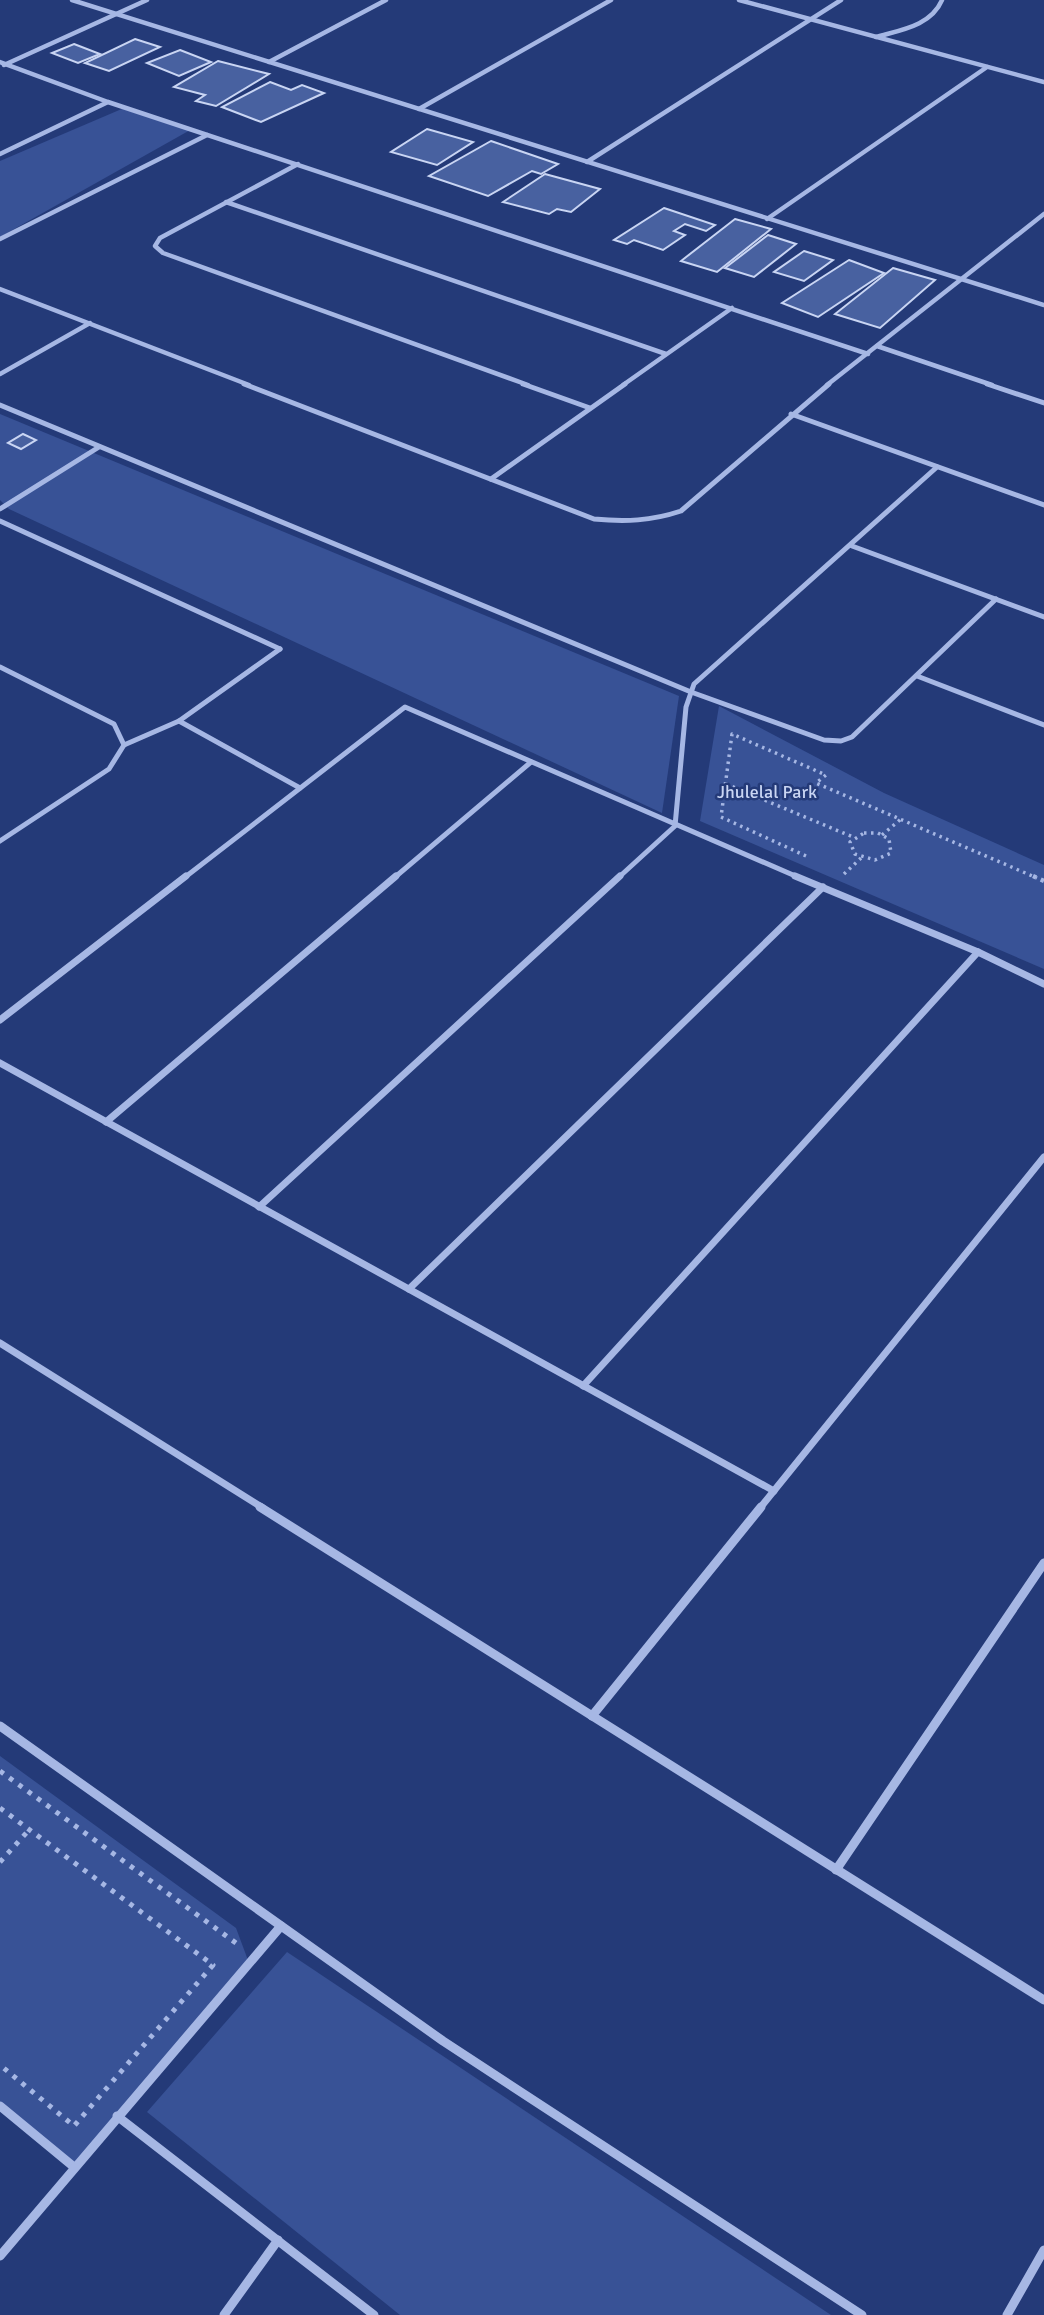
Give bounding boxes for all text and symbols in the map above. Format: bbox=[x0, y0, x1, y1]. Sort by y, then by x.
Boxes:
park label: Jhulelal Park bbox=[717, 781, 817, 803]

